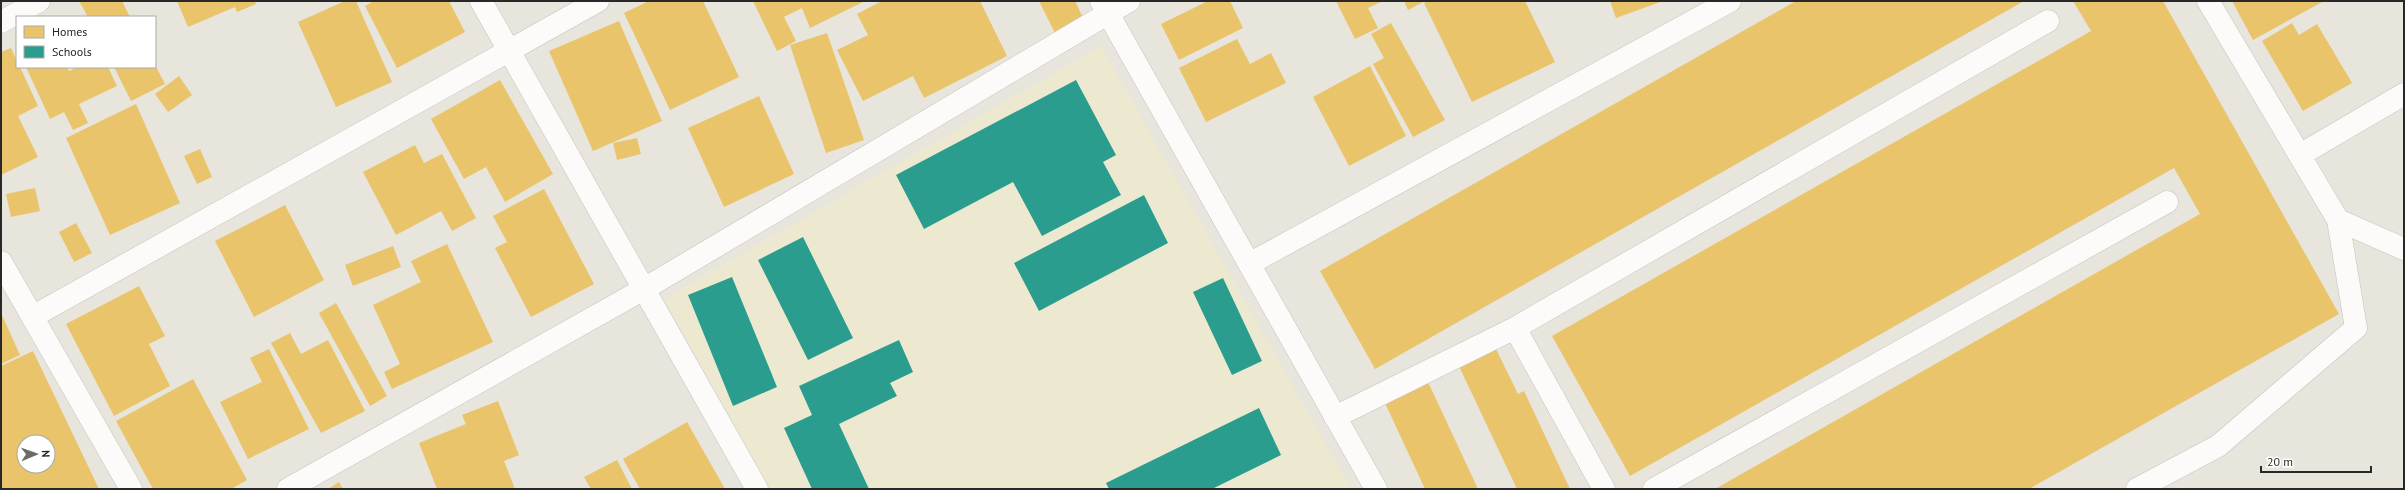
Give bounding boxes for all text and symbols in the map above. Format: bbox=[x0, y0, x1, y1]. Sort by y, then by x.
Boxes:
legend bbox=[16, 16, 156, 68]
text: Homes bbox=[52, 24, 87, 39]
text: Schools bbox=[52, 44, 92, 59]
north arrow bbox=[16, 434, 56, 474]
scale bar bbox=[2261, 448, 2371, 474]
text: N bbox=[39, 450, 53, 458]
text: 20 m bbox=[2267, 454, 2293, 469]

